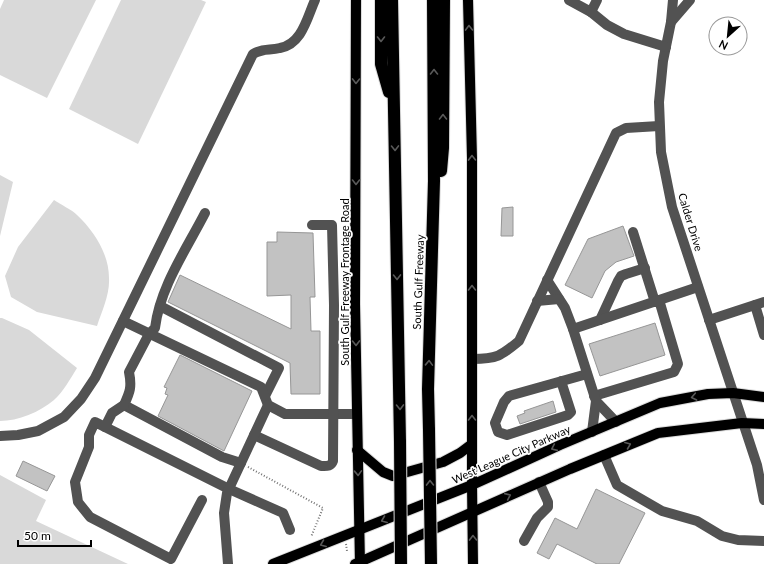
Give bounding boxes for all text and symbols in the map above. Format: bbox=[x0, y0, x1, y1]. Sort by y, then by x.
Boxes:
north arrow bbox=[708, 16, 748, 56]
one-way arrow bbox=[465, 25, 473, 31]
one-way arrow bbox=[377, 36, 385, 42]
text: N bbox=[717, 38, 730, 53]
one-way arrow bbox=[430, 69, 438, 75]
one-way arrow bbox=[352, 78, 360, 84]
one-way arrow bbox=[439, 114, 447, 120]
one-way arrow bbox=[391, 145, 399, 151]
one-way arrow bbox=[468, 155, 476, 161]
one-way arrow bbox=[351, 179, 360, 185]
street label: Calder Drive bbox=[676, 191, 706, 253]
street label: South Gulf Freeway Frontage Road bbox=[338, 198, 351, 366]
street label: South Gulf Freeway bbox=[410, 234, 426, 330]
one-way arrow bbox=[393, 274, 402, 280]
one-way arrow bbox=[468, 285, 476, 291]
one-way arrow bbox=[352, 340, 360, 346]
one-way arrow bbox=[425, 360, 433, 366]
one-way arrow bbox=[691, 392, 697, 400]
one-way arrow bbox=[396, 404, 404, 410]
one-way arrow bbox=[468, 415, 476, 421]
street label: West League City Parkway bbox=[450, 422, 573, 486]
one-way arrow bbox=[623, 442, 631, 450]
one-way arrow bbox=[551, 443, 559, 451]
one-way arrow bbox=[354, 470, 362, 476]
one-way arrow bbox=[426, 480, 434, 486]
one-way arrow bbox=[504, 493, 511, 501]
one-way arrow bbox=[380, 516, 387, 524]
scale bar bbox=[18, 522, 91, 548]
text: 50 m bbox=[24, 528, 51, 543]
one-way arrow bbox=[469, 535, 477, 541]
one-way arrow bbox=[319, 540, 326, 548]

